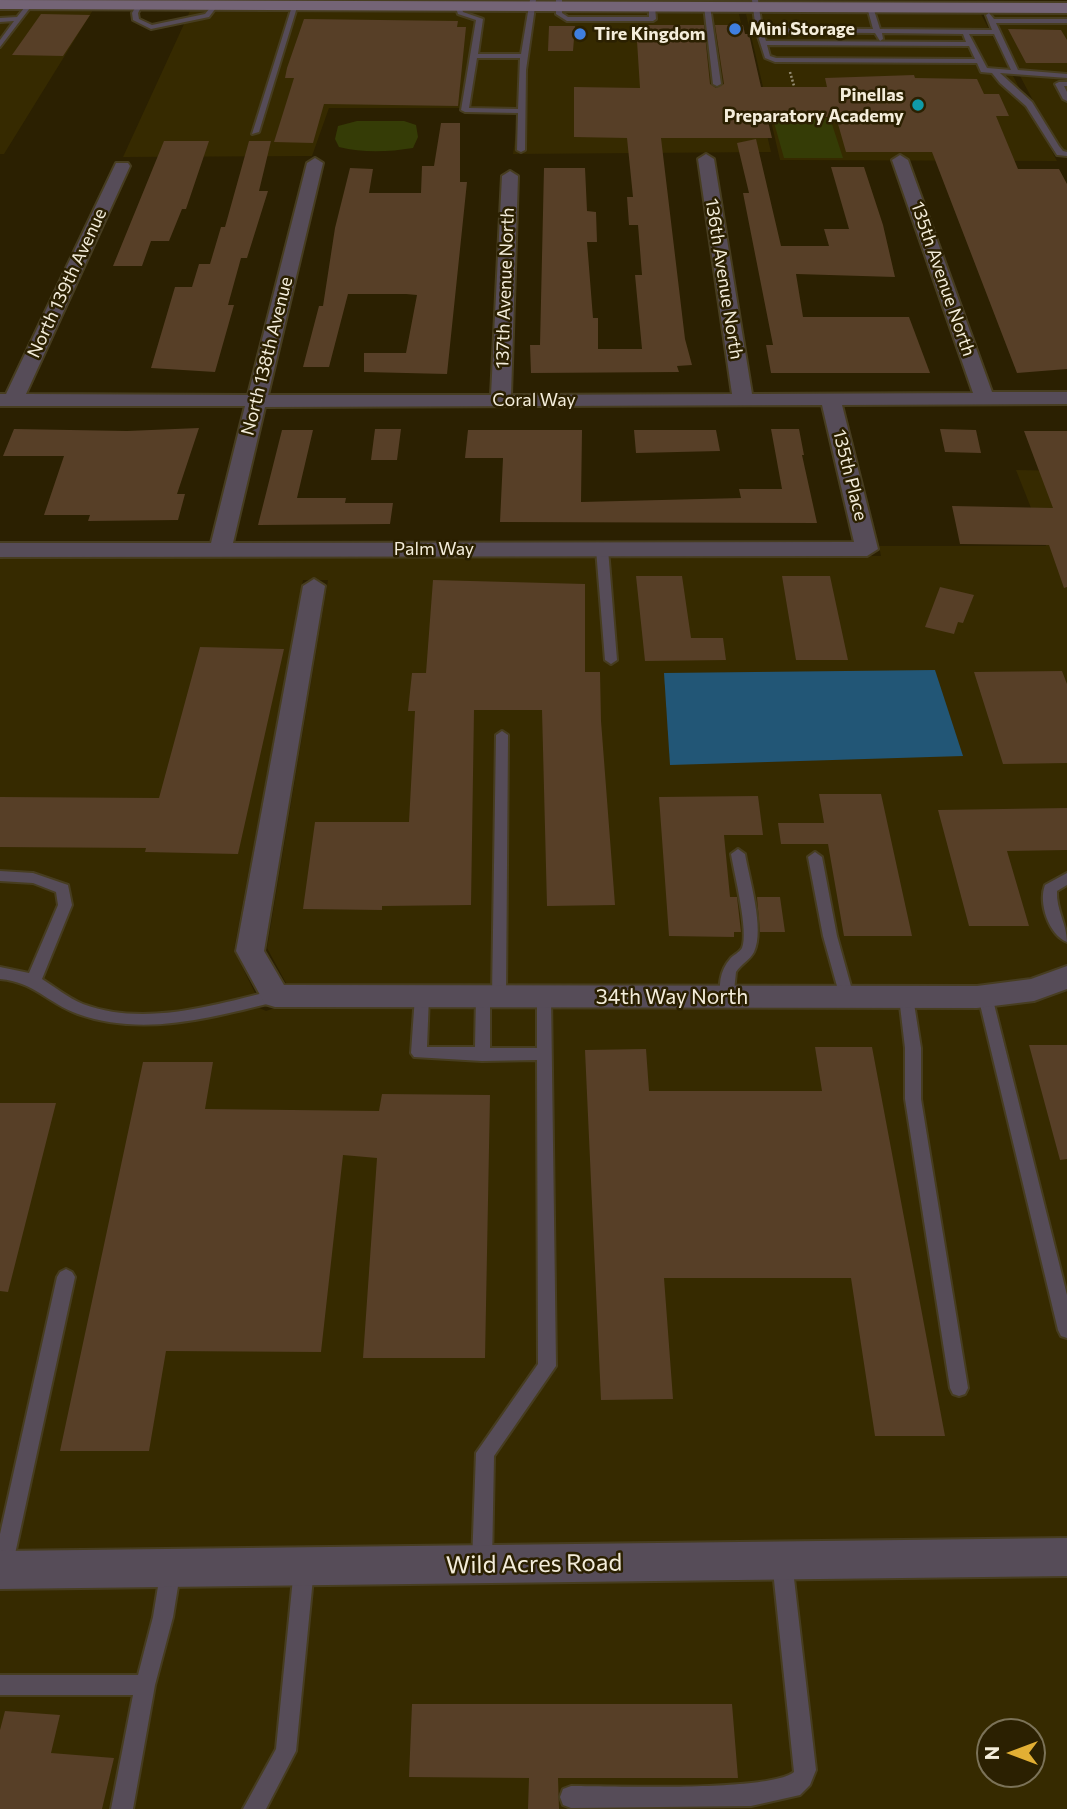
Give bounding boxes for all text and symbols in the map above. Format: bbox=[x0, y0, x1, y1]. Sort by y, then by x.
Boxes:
place label: Mini Storage bbox=[749, 18, 855, 40]
marker: Mini Storage bbox=[727, 21, 743, 37]
place label: Tire Kingdom bbox=[594, 23, 706, 45]
marker: Tire Kingdom bbox=[572, 26, 588, 42]
place label: Pinellas Preparatory Academy bbox=[724, 84, 904, 126]
marker: Pinellas Preparatory Academy bbox=[910, 97, 926, 113]
street label: 136th Avenue North bbox=[701, 197, 747, 361]
street label: 135th Avenue North bbox=[906, 199, 980, 359]
street label: North 139th Avenue bbox=[23, 205, 111, 361]
street label: 137th Avenue North bbox=[491, 207, 519, 369]
street label: North 138th Avenue bbox=[237, 274, 297, 438]
street label: Coral Way bbox=[492, 389, 576, 411]
street label: 135th Place bbox=[828, 427, 872, 523]
street label: Palm Way bbox=[394, 538, 474, 560]
street label: 34th Way North bbox=[596, 984, 748, 1010]
street label: Wild Acres Road bbox=[446, 1548, 622, 1580]
north arrow bbox=[976, 1718, 1046, 1788]
text: N bbox=[980, 1746, 1003, 1760]

